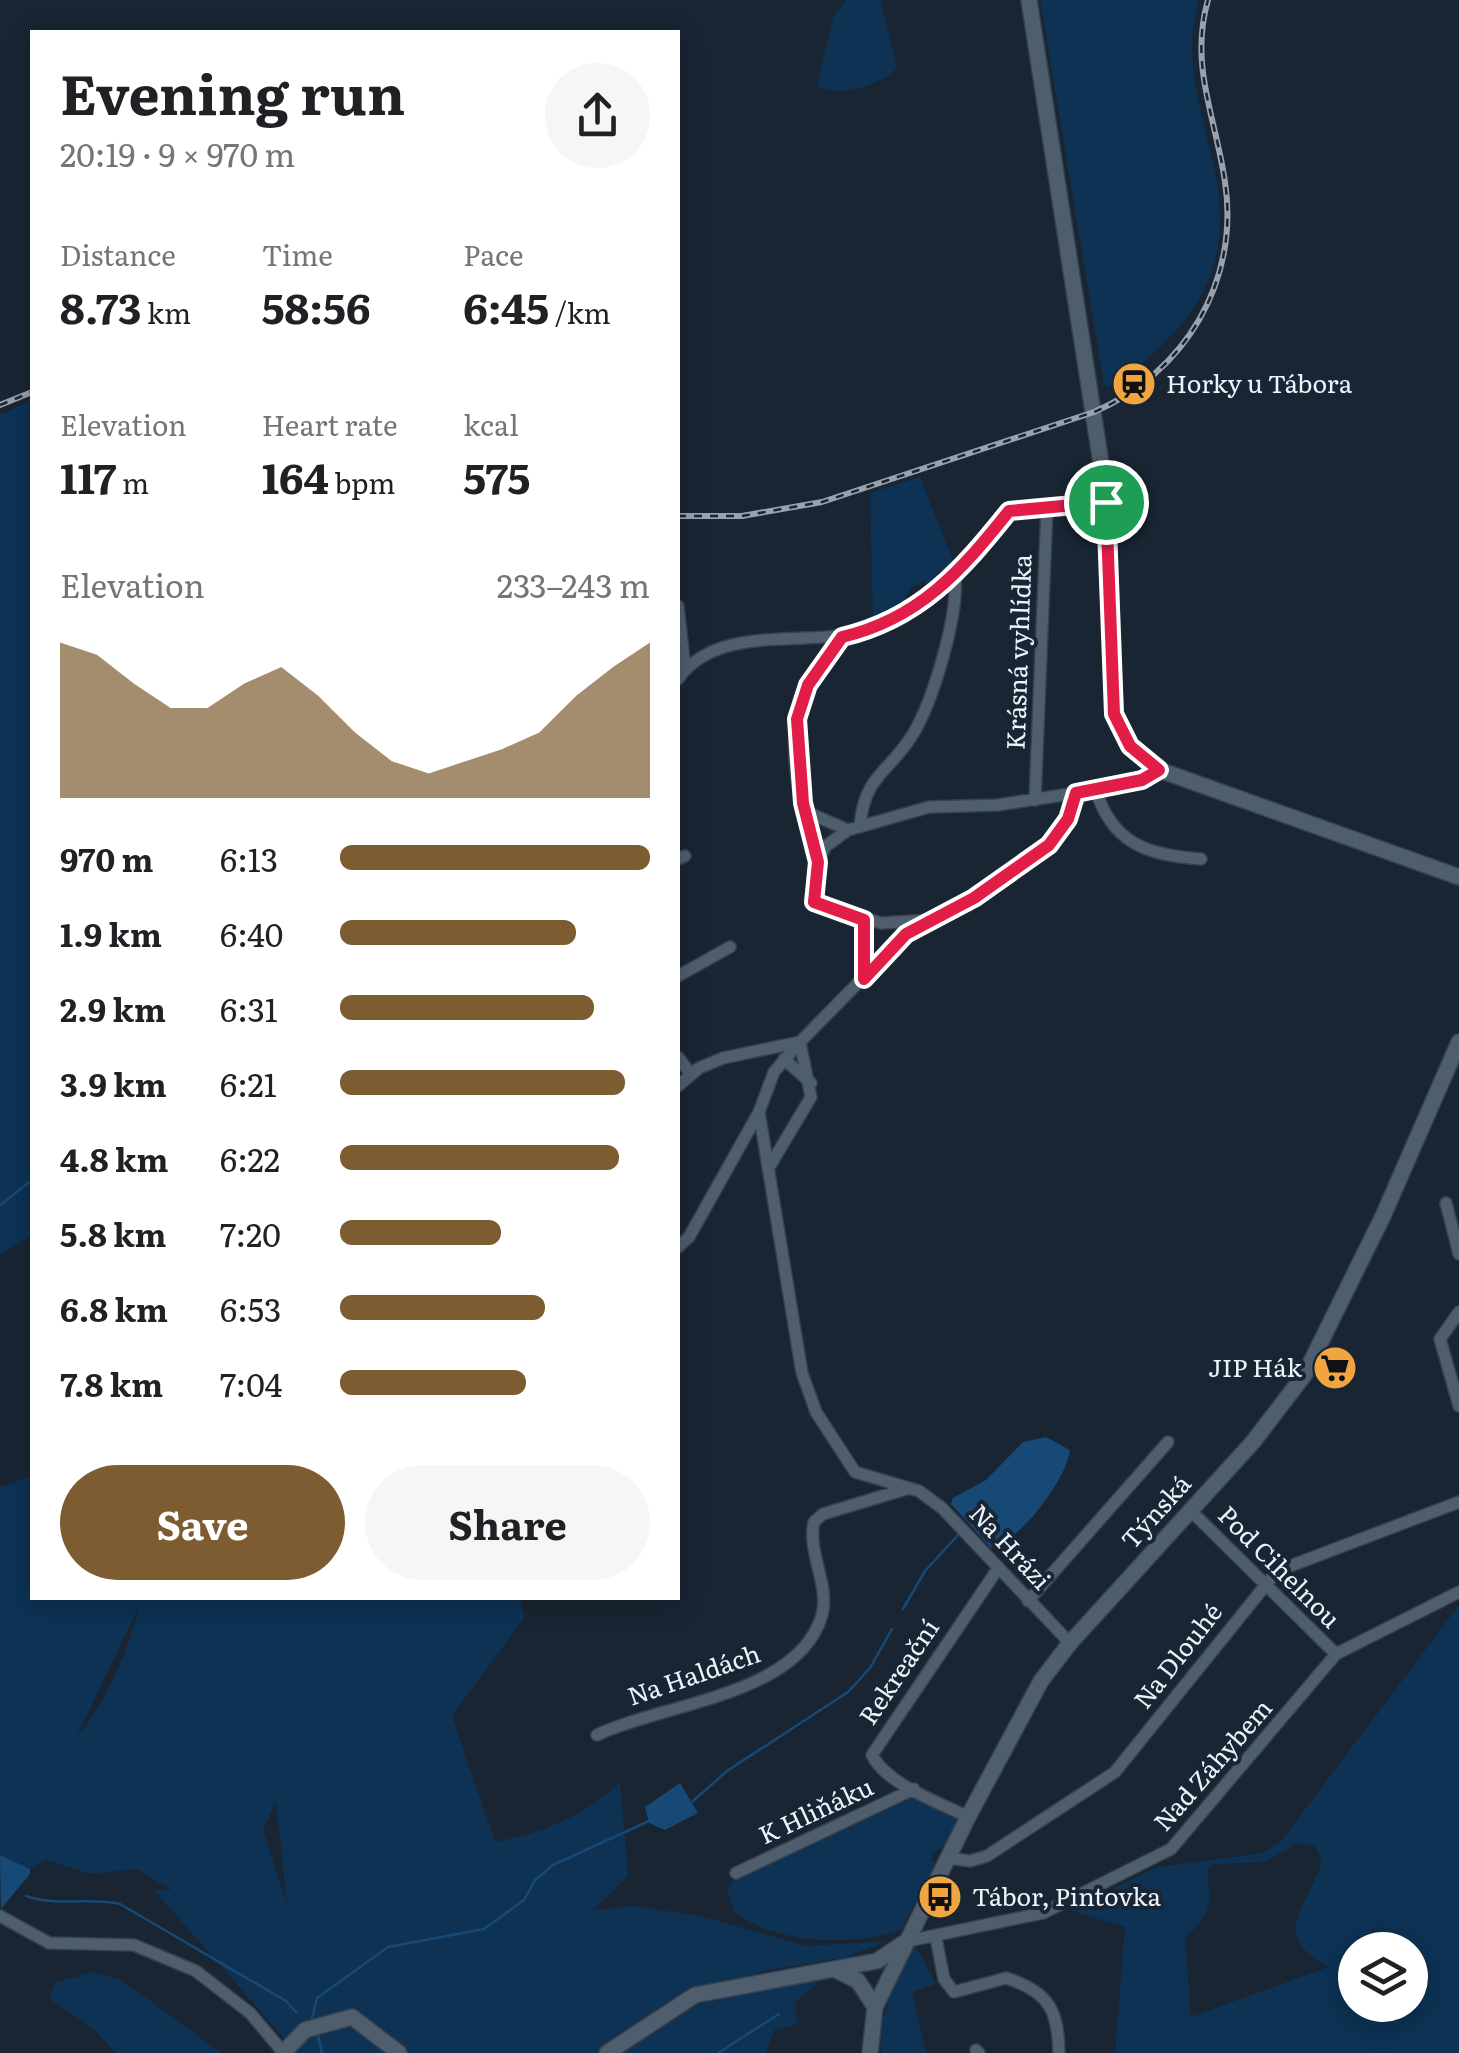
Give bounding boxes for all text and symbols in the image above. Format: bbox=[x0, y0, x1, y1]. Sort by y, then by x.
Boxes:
text: Evening run bbox=[60, 50, 405, 132]
button: share bbox=[545, 63, 650, 168]
text: 20:19 · 9 × 970 m bbox=[60, 129, 295, 177]
text: Distance bbox=[60, 233, 176, 275]
text: Time bbox=[262, 233, 333, 275]
text: Pace bbox=[463, 233, 523, 275]
text: 8.73 bbox=[60, 275, 141, 337]
text: 58:56 bbox=[262, 275, 370, 337]
text: 6:45 bbox=[463, 275, 549, 337]
text: km bbox=[141, 291, 191, 333]
text: /km bbox=[549, 291, 611, 333]
station icon: Horky u Tábora bbox=[1111, 361, 1157, 407]
place label: Horky u Tábora bbox=[1166, 364, 1353, 401]
text: Elevation bbox=[60, 403, 187, 445]
text: Heart rate bbox=[262, 403, 398, 445]
text: kcal bbox=[463, 403, 519, 445]
text: 117 bbox=[60, 445, 116, 507]
text: 164 bbox=[262, 445, 329, 507]
text: 575 bbox=[463, 445, 530, 507]
pin bbox=[1064, 460, 1149, 545]
text: m bbox=[116, 461, 149, 503]
text: bpm bbox=[329, 461, 395, 503]
icon: arrive bbox=[1079, 475, 1134, 530]
street label: Krásná vyhlídka bbox=[996, 553, 1039, 751]
text: Elevation bbox=[60, 560, 205, 608]
text: 233–243 m bbox=[497, 560, 650, 608]
text: 970 m bbox=[60, 834, 154, 882]
text: 6:13 bbox=[220, 834, 278, 882]
text: 1.9 km bbox=[60, 909, 162, 957]
text: 6:40 bbox=[220, 909, 283, 957]
text: 2.9 km bbox=[60, 984, 166, 1032]
text: 6:31 bbox=[220, 984, 278, 1032]
text: 3.9 km bbox=[60, 1059, 167, 1107]
text: 6:21 bbox=[220, 1059, 277, 1107]
text: 4.8 km bbox=[60, 1134, 168, 1182]
text: 6:22 bbox=[220, 1134, 280, 1182]
text: 5.8 km bbox=[60, 1209, 167, 1257]
text: 7:20 bbox=[220, 1209, 281, 1257]
text: 6.8 km bbox=[60, 1284, 168, 1332]
text: 6:53 bbox=[220, 1284, 281, 1332]
supermarket icon: JIP Hák bbox=[1312, 1345, 1358, 1391]
place label: JIP Hák bbox=[1208, 1348, 1303, 1385]
text: 7.8 km bbox=[60, 1359, 163, 1407]
text: 7:04 bbox=[220, 1359, 282, 1407]
button: Save bbox=[60, 1465, 345, 1580]
button: Share bbox=[365, 1465, 650, 1580]
street label: Týnská bbox=[1111, 1465, 1199, 1556]
street label: Na Hrázi bbox=[962, 1495, 1060, 1597]
street label: Pod Cihelnou bbox=[1210, 1496, 1350, 1636]
street label: Na Dlouhé bbox=[1124, 1594, 1230, 1716]
street label: Rekreační bbox=[849, 1611, 947, 1731]
street label: Na Haldách bbox=[622, 1634, 765, 1714]
street label: Nad Záhybem bbox=[1144, 1690, 1280, 1838]
street label: K Hliňáku bbox=[752, 1767, 879, 1852]
bus stop icon: Tábor, Pintovka bbox=[917, 1874, 963, 1920]
place label: Tábor, Pintovka bbox=[972, 1877, 1161, 1914]
map controls bbox=[1338, 1932, 1428, 2022]
button: layers bbox=[1338, 1932, 1428, 2022]

